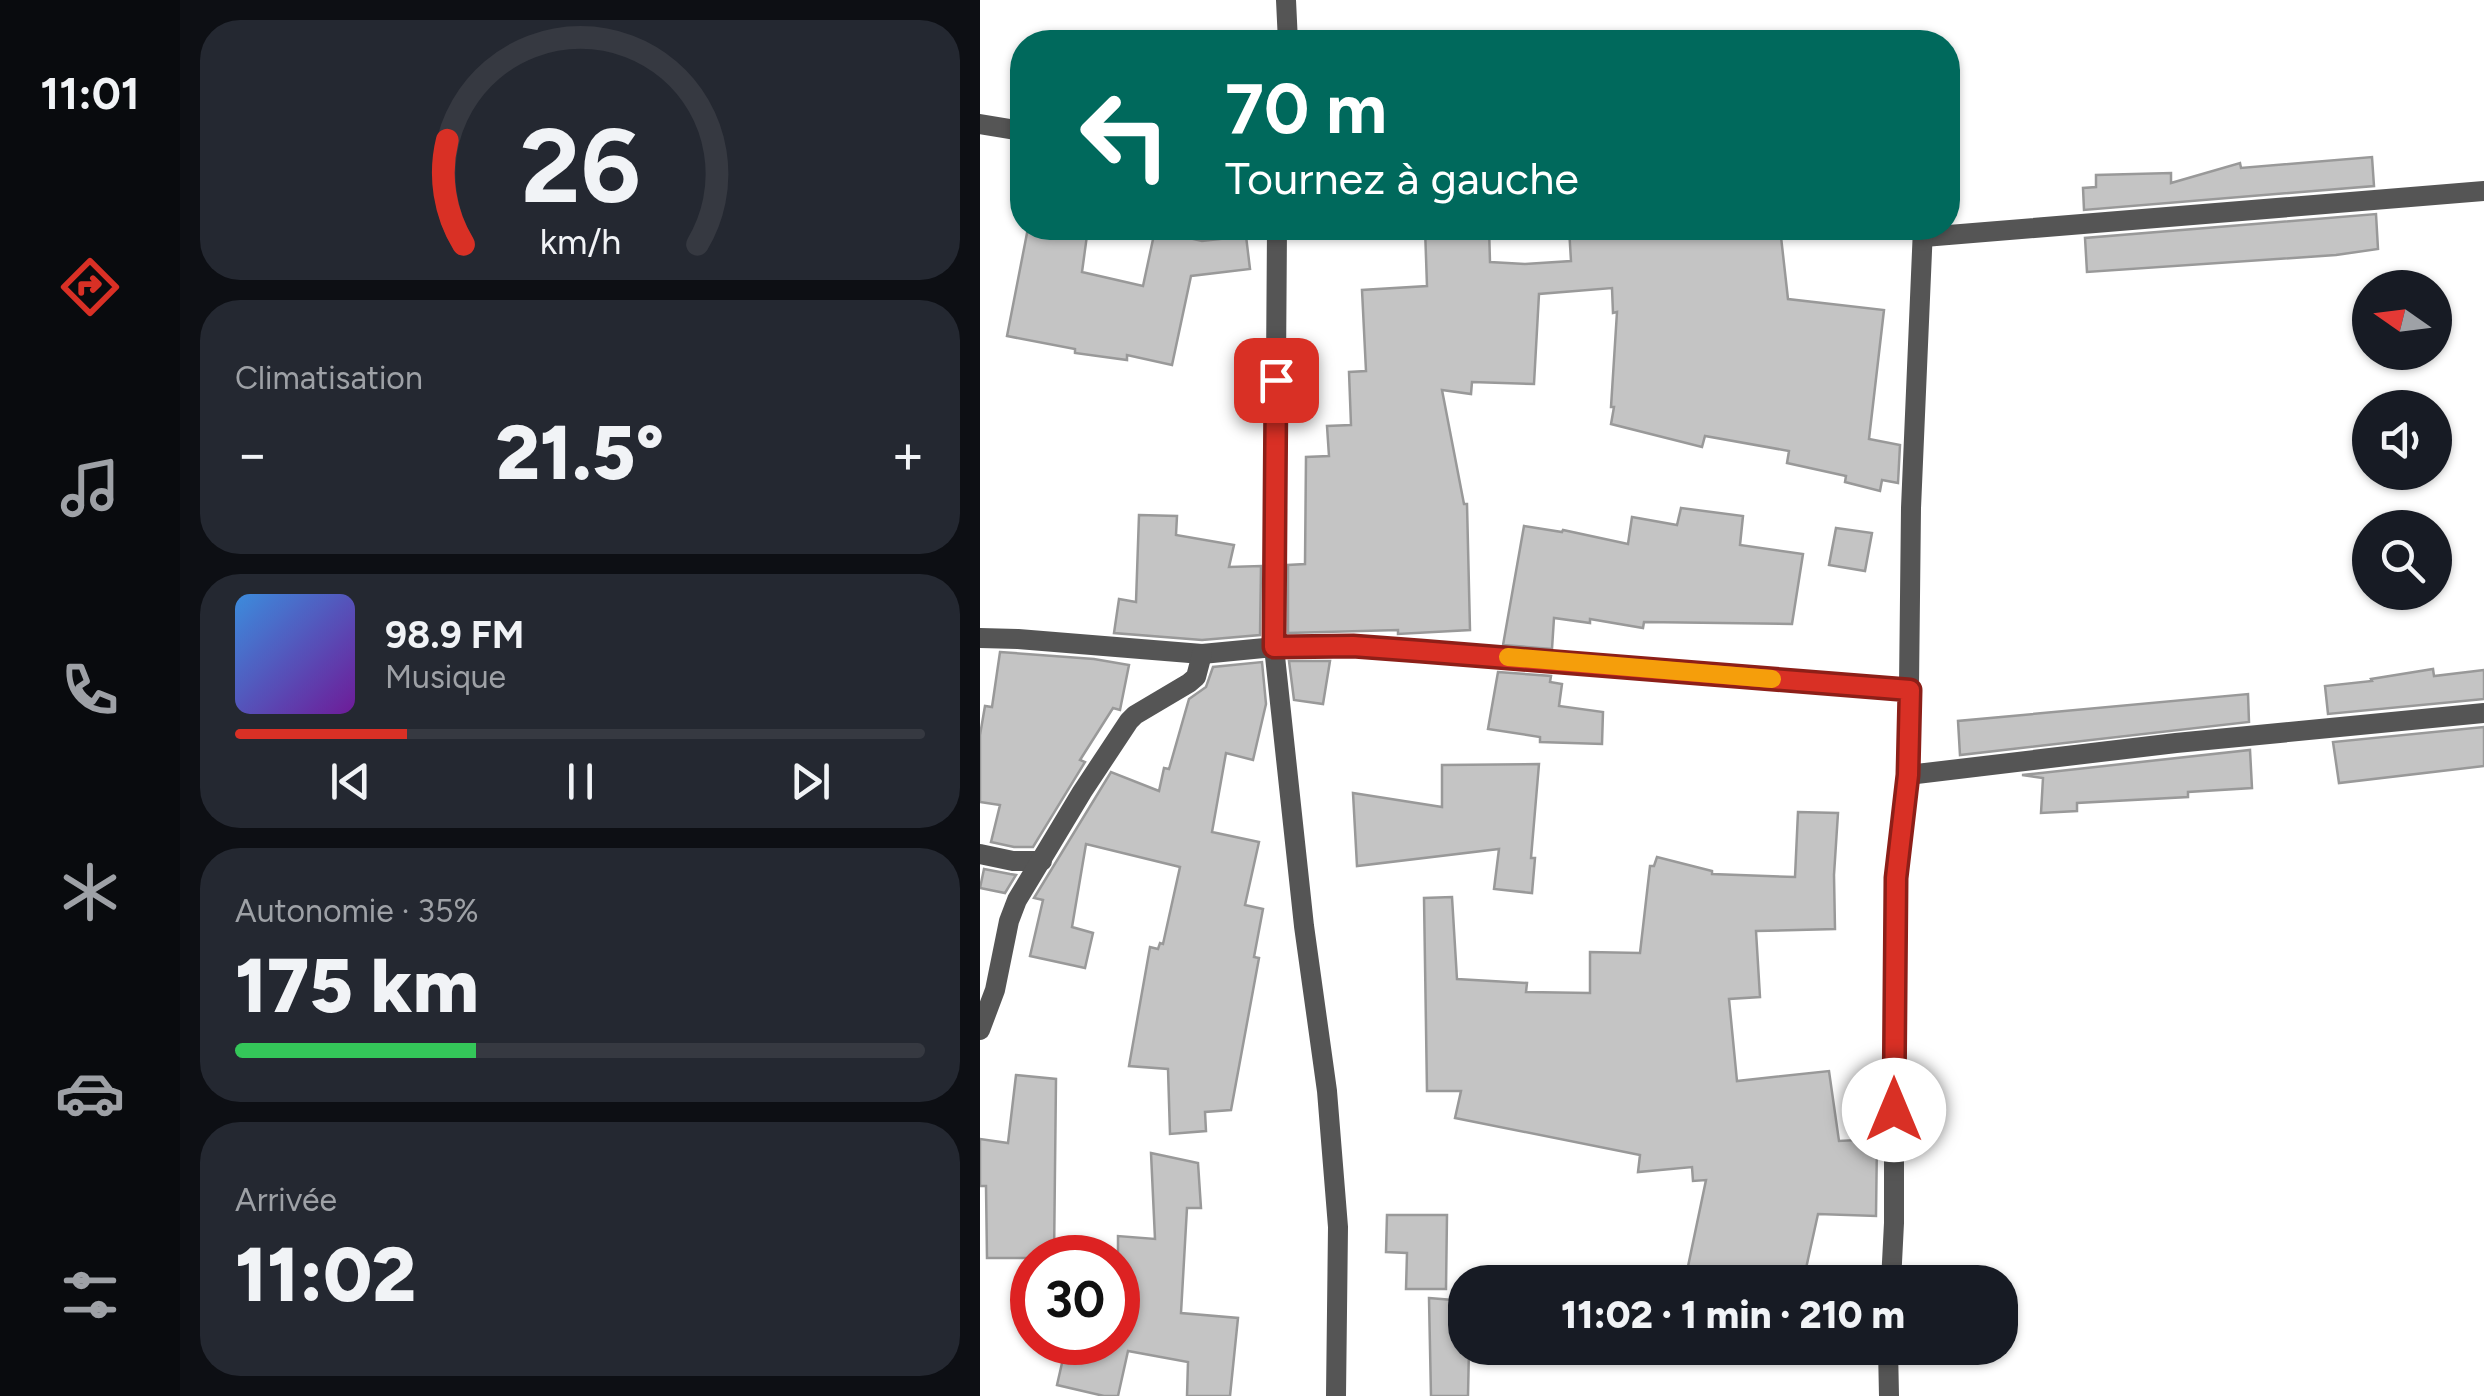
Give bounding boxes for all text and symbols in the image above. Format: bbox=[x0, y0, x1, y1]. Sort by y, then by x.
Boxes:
text: 11:01 bbox=[40, 66, 140, 120]
text: 70 m bbox=[1225, 66, 1387, 151]
icon: left bbox=[1060, 70, 1190, 200]
text: 26 bbox=[520, 103, 640, 228]
text: Tournez à gauche bbox=[1225, 151, 1579, 205]
text: km/h bbox=[539, 220, 621, 263]
icon: directions bbox=[55, 252, 125, 322]
north arrow bbox=[2352, 270, 2452, 370]
map controls bbox=[2352, 270, 2452, 610]
pin bbox=[1234, 338, 1319, 423]
icon: arrive bbox=[1249, 353, 1304, 408]
text: Climatisation bbox=[235, 359, 423, 397]
button: sound bbox=[2352, 390, 2452, 490]
text: 21.5° bbox=[496, 408, 664, 498]
text: − bbox=[235, 421, 269, 487]
text: + bbox=[891, 421, 925, 487]
icon: music bbox=[55, 453, 125, 523]
button: search bbox=[2352, 510, 2452, 610]
text: 98.9 FM bbox=[385, 612, 524, 658]
icon: phone bbox=[55, 655, 125, 725]
text: Musique bbox=[385, 658, 506, 696]
icon: previous bbox=[323, 754, 378, 809]
icon: pause bbox=[553, 754, 608, 809]
icon: next bbox=[783, 754, 838, 809]
icon: climate bbox=[55, 857, 125, 927]
text: Autonomie · 35% bbox=[235, 892, 479, 930]
text: 175 km bbox=[235, 941, 479, 1031]
icon: car bbox=[55, 1058, 125, 1128]
position arrow bbox=[1842, 1058, 1946, 1162]
text: Arrivée bbox=[235, 1181, 337, 1219]
text: 11:02 bbox=[235, 1230, 416, 1320]
speed limit sign: 30 bbox=[1010, 1235, 1140, 1365]
icon: filters bbox=[55, 1260, 125, 1330]
text: 11:02 · 1 min · 210 m bbox=[1561, 1292, 1905, 1338]

